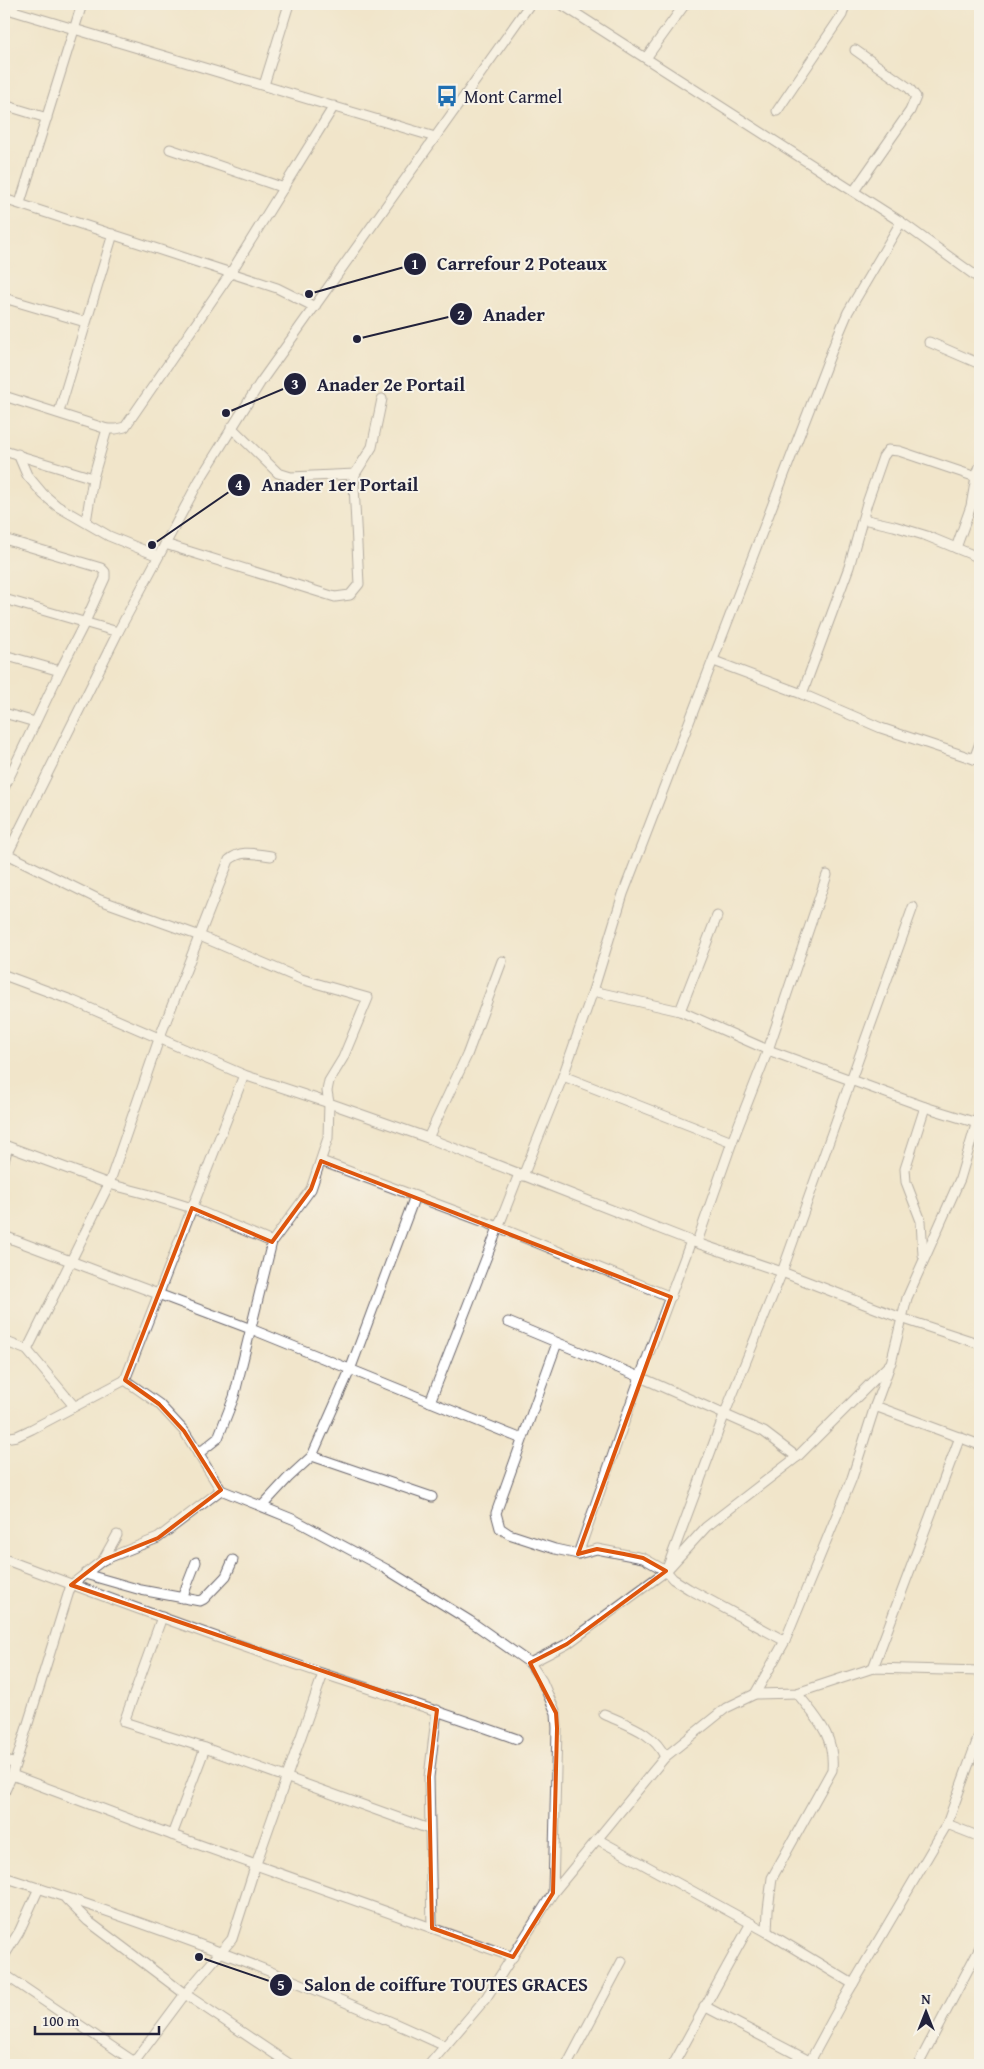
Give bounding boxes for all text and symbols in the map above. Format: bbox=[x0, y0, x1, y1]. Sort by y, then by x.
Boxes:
bus stop icon: Mont Carmel bbox=[434, 83, 460, 109]
place label: Mont Carmel bbox=[464, 83, 562, 110]
callout: Carrefour 2 Poteaux bbox=[402, 247, 617, 281]
text: Carrefour 2 Poteaux bbox=[437, 249, 607, 277]
text: 1 bbox=[411, 253, 419, 274]
callout: Anader bbox=[448, 297, 555, 331]
text: Anader bbox=[483, 300, 545, 328]
text: 2 bbox=[457, 304, 465, 325]
callout: Anader 2e Portail bbox=[282, 367, 476, 401]
text: Anader 2e Portail bbox=[317, 370, 465, 398]
text: 3 bbox=[291, 373, 299, 394]
callout: Anader 1er Portail bbox=[227, 468, 429, 502]
text: Anader 1er Portail bbox=[262, 470, 419, 498]
text: 4 bbox=[235, 474, 243, 495]
callout: Salon de coiffure TOUTES GRACES bbox=[269, 1968, 598, 2002]
text: Salon de coiffure TOUTES GRACES bbox=[304, 1970, 588, 1998]
text: 5 bbox=[277, 1974, 285, 1995]
north arrow bbox=[902, 1986, 952, 2036]
text: N bbox=[921, 1989, 931, 2009]
scale bar bbox=[35, 2004, 159, 2036]
text: 100 m bbox=[42, 2010, 80, 2031]

